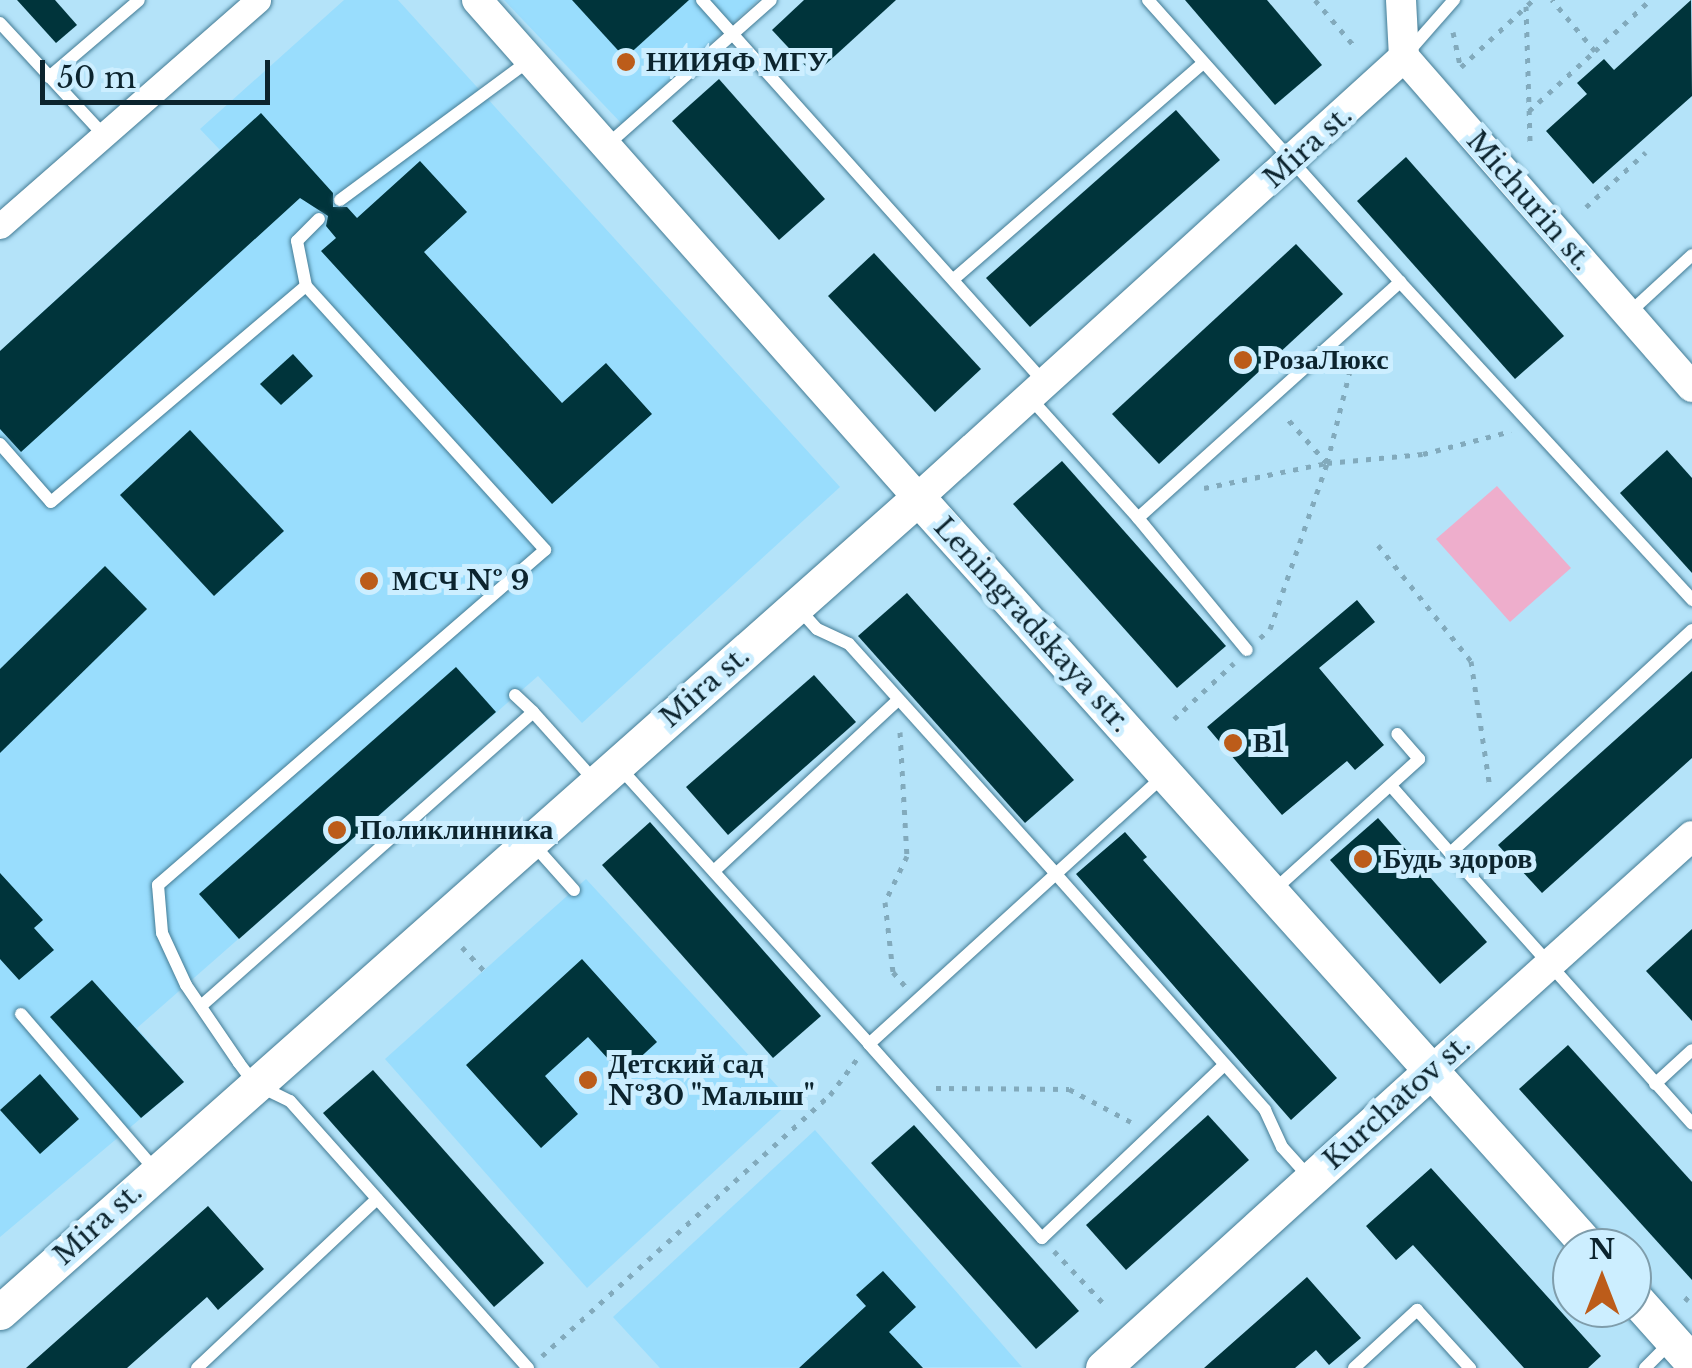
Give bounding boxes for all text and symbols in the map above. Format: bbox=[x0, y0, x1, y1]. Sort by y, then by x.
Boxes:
scale bar bbox=[45, 40, 275, 102]
place label: НИИЯФ МГУ bbox=[646, 45, 828, 79]
marker: НИИЯФ МГУ bbox=[615, 51, 637, 73]
text: 50 m bbox=[57, 59, 136, 96]
street label: Mira st. bbox=[1257, 98, 1359, 196]
street label: Michurin st. bbox=[1459, 124, 1599, 278]
place label: РозаЛюкс bbox=[1263, 343, 1389, 377]
marker: РозаЛюкс bbox=[1232, 349, 1254, 371]
street label: Leningradskaya str. bbox=[926, 510, 1138, 740]
place label: МСЧ № 9 bbox=[392, 564, 529, 598]
marker: МСЧ № 9 bbox=[356, 568, 382, 594]
street label: Mira st. bbox=[653, 639, 757, 735]
place label: В1 bbox=[1253, 726, 1284, 760]
marker: В1 bbox=[1222, 732, 1244, 754]
place label: Поликлинника bbox=[360, 813, 553, 847]
marker: Поликлинника bbox=[324, 817, 350, 843]
place label: Будь здоров bbox=[1383, 842, 1532, 876]
marker: Будь здоров bbox=[1352, 848, 1374, 870]
street label: Kurchatov st. bbox=[1316, 1027, 1478, 1177]
place label: Детский сад №30 "Малыш" bbox=[608, 1047, 815, 1113]
marker: Детский сад №30 "Малыш" bbox=[577, 1069, 599, 1091]
street label: Mira st. bbox=[47, 1175, 149, 1273]
north arrow bbox=[1552, 1228, 1652, 1328]
text: N bbox=[1589, 1232, 1615, 1267]

